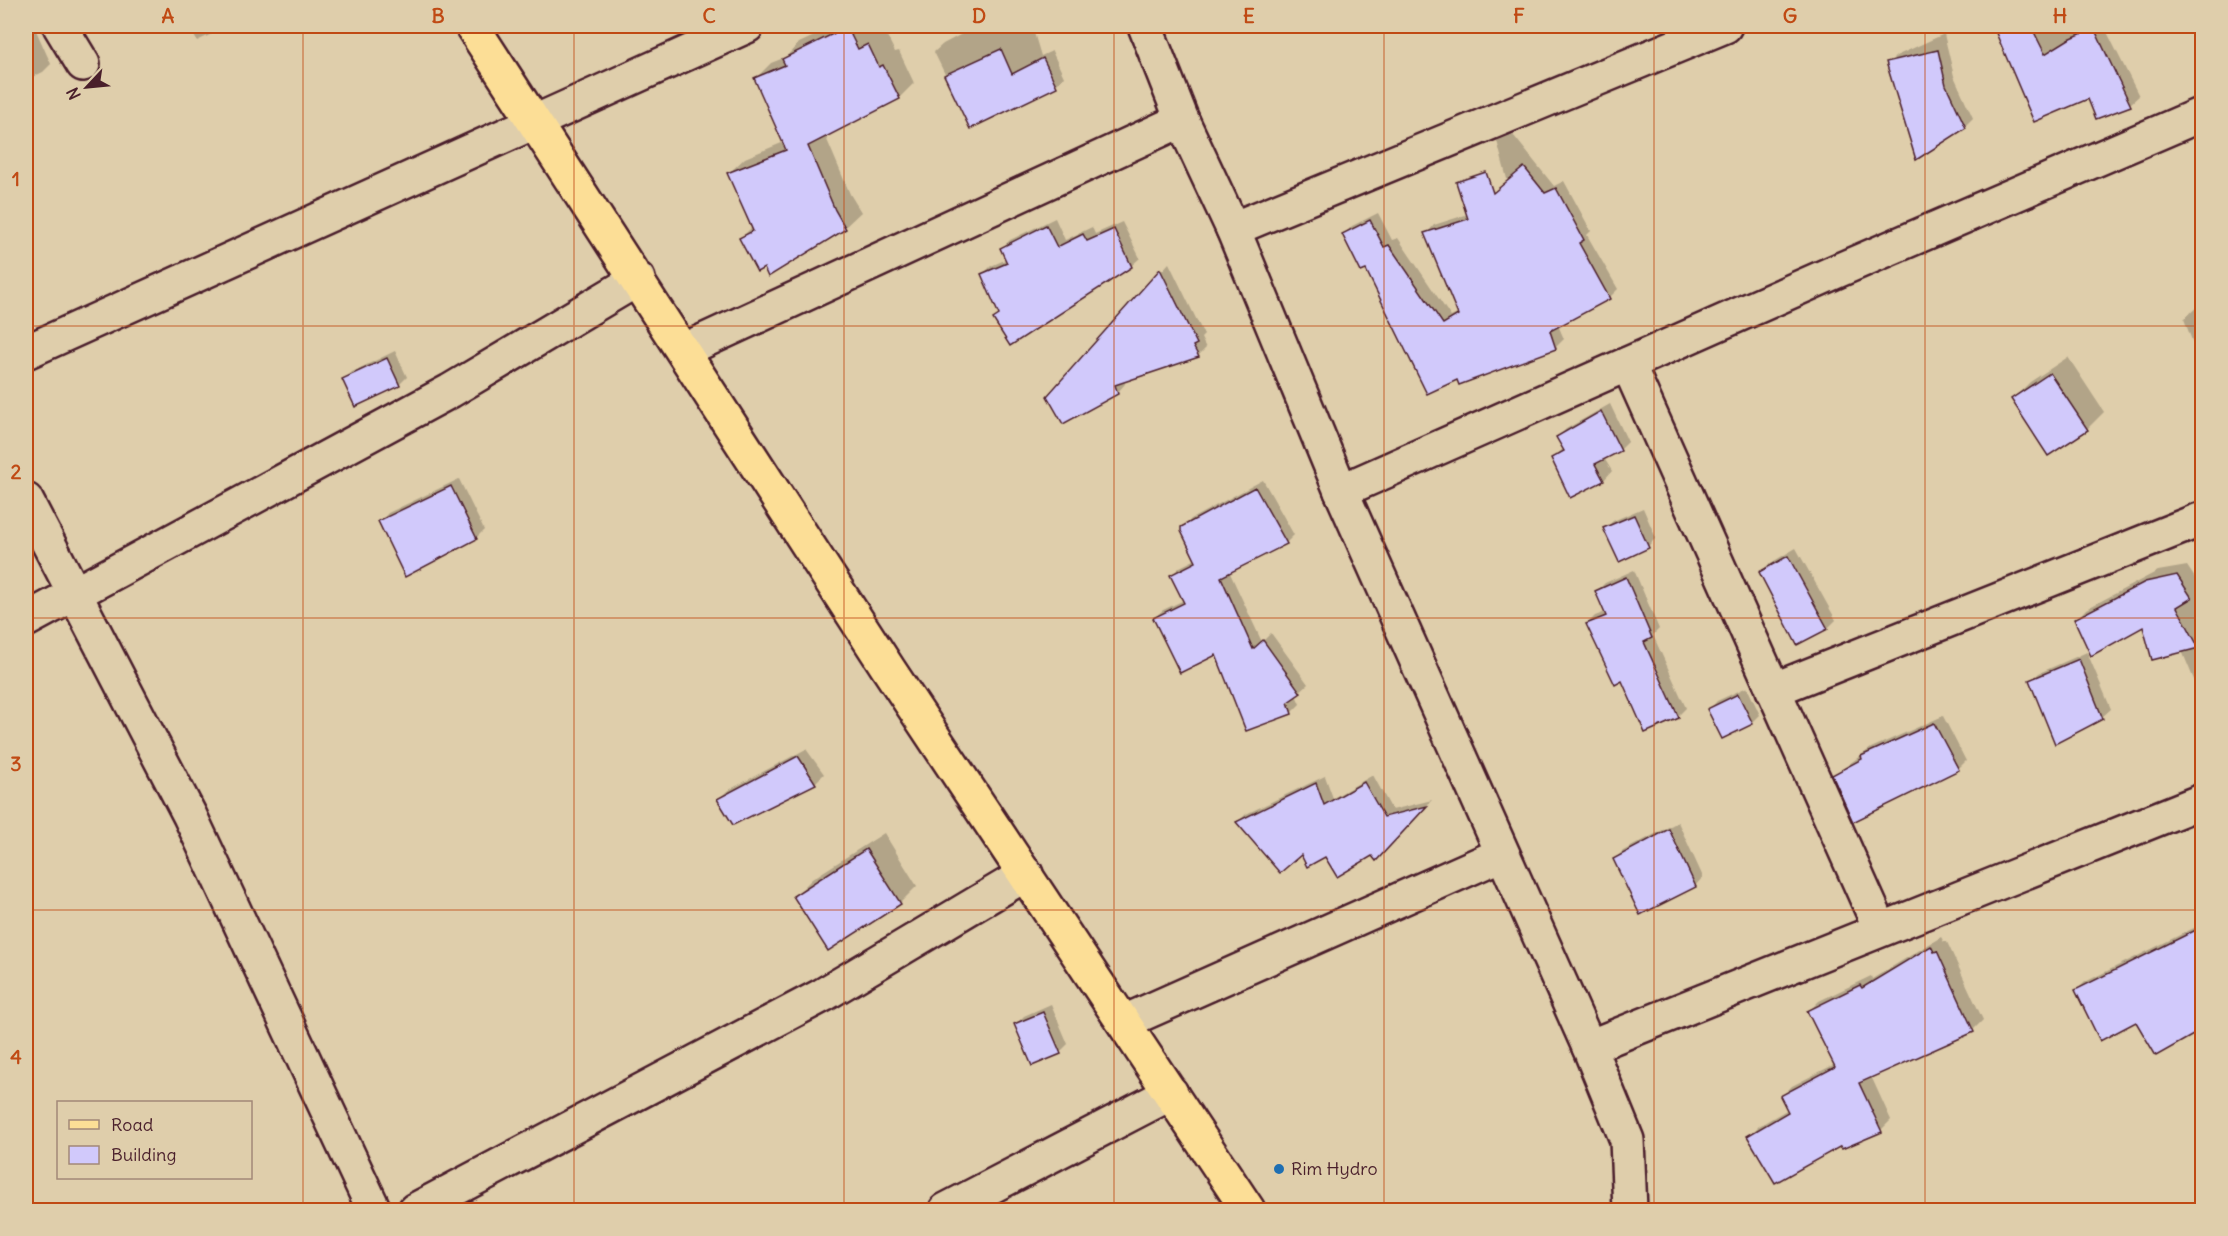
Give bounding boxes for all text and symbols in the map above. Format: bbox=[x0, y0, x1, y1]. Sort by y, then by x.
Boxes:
text: A bbox=[162, 3, 175, 28]
text: B bbox=[431, 3, 445, 28]
text: C bbox=[702, 3, 716, 28]
text: D bbox=[972, 3, 986, 28]
text: E bbox=[1243, 3, 1255, 28]
text: F bbox=[1513, 3, 1525, 28]
text: G bbox=[1783, 3, 1797, 28]
text: H bbox=[2053, 3, 2067, 28]
north arrow bbox=[57, 57, 117, 117]
text: N bbox=[62, 84, 85, 103]
text: 1 bbox=[12, 166, 20, 191]
text: 2 bbox=[11, 459, 22, 484]
text: 3 bbox=[10, 751, 22, 776]
text: 4 bbox=[10, 1044, 22, 1069]
legend bbox=[57, 1101, 252, 1179]
text: Road bbox=[111, 1113, 154, 1136]
text: Building bbox=[111, 1143, 176, 1166]
place label: Rim Hydro bbox=[1291, 1157, 1378, 1180]
marker: Rim Hydro bbox=[1272, 1162, 1286, 1176]

